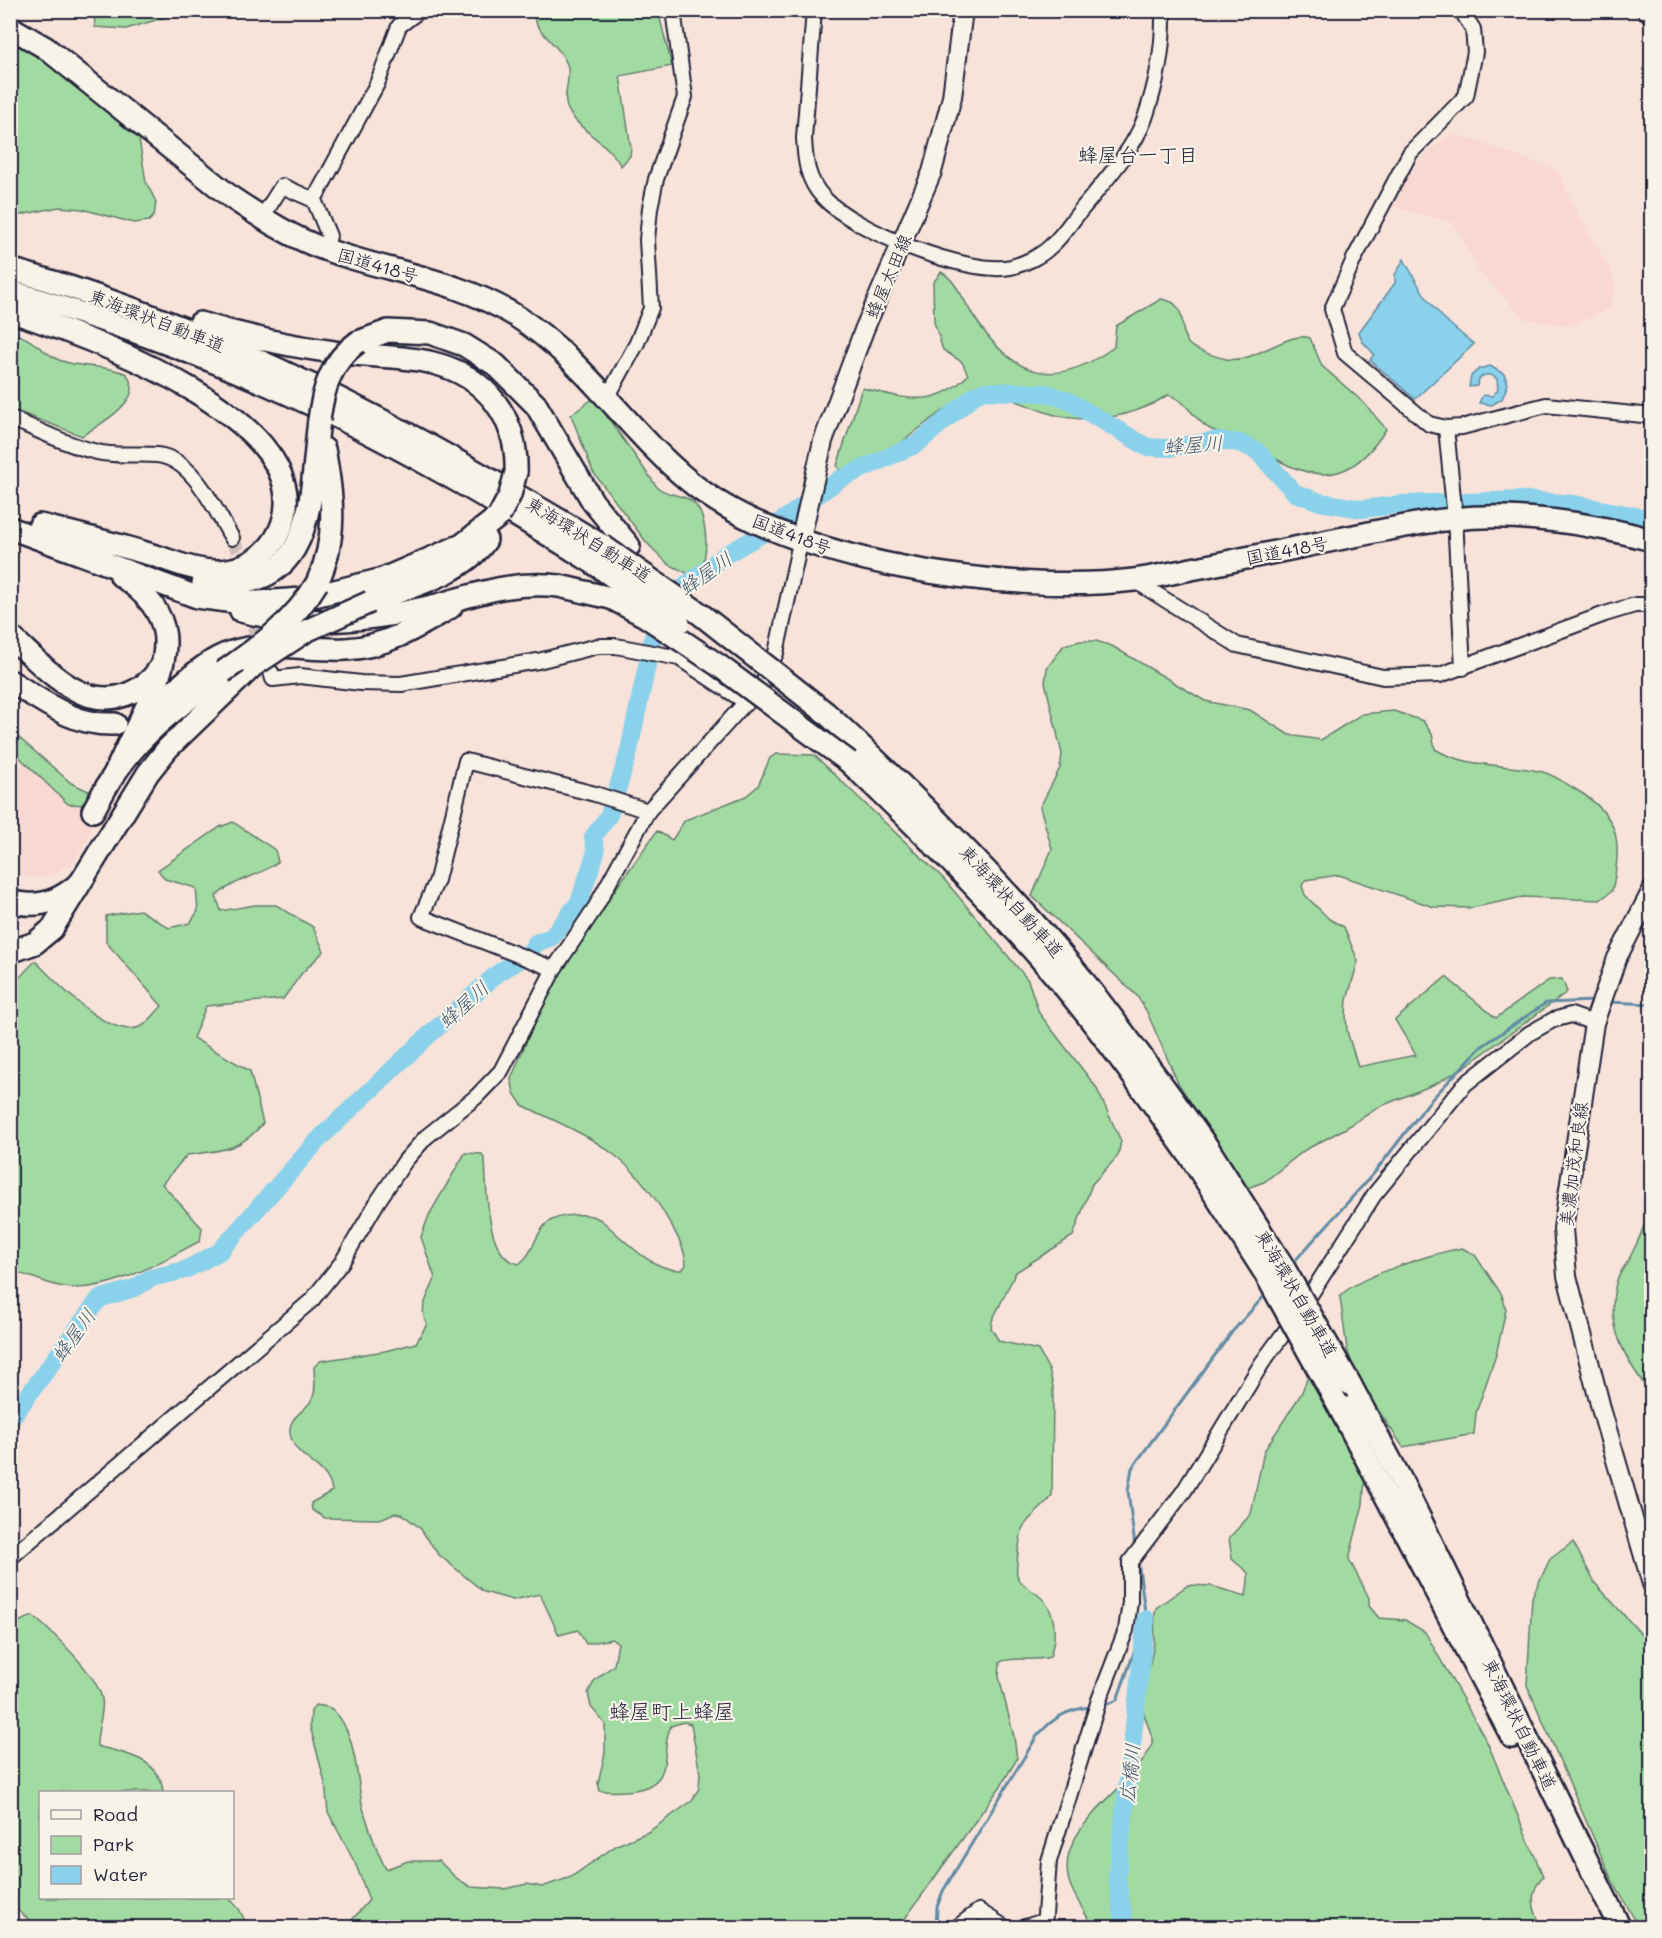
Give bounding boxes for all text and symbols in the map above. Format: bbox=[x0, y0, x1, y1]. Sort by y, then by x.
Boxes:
district label: 蜂屋台一丁目 bbox=[1078, 141, 1198, 167]
street label: 蜂屋太田線 bbox=[859, 230, 917, 322]
street label: 国道418号 bbox=[335, 242, 421, 288]
street label: 東海環状自動車道 bbox=[85, 283, 229, 357]
water label: 蜂屋川 bbox=[1162, 429, 1224, 459]
street label: 東海環状自動車道 bbox=[522, 491, 656, 587]
street label: 国道418号 bbox=[749, 508, 835, 560]
street label: 国道418号 bbox=[1244, 530, 1330, 570]
water label: 蜂屋川 bbox=[673, 545, 737, 601]
street label: 東海環状自動車道 bbox=[955, 839, 1069, 963]
water label: 蜂屋川 bbox=[432, 974, 494, 1034]
street label: 美濃加茂和良線 bbox=[1553, 1100, 1593, 1228]
street label: 東海環状自動車道 bbox=[1251, 1225, 1343, 1361]
water label: 蜂屋川 bbox=[45, 1303, 101, 1367]
street label: 東海環状自動車道 bbox=[1478, 1654, 1562, 1794]
district label: 蜂屋町上蜂屋 bbox=[609, 1697, 735, 1724]
water label: 広橋川 bbox=[1113, 1742, 1145, 1804]
legend bbox=[39, 1791, 234, 1899]
text: Road bbox=[93, 1802, 138, 1826]
text: Park bbox=[93, 1832, 134, 1856]
text: Water bbox=[93, 1862, 148, 1886]

